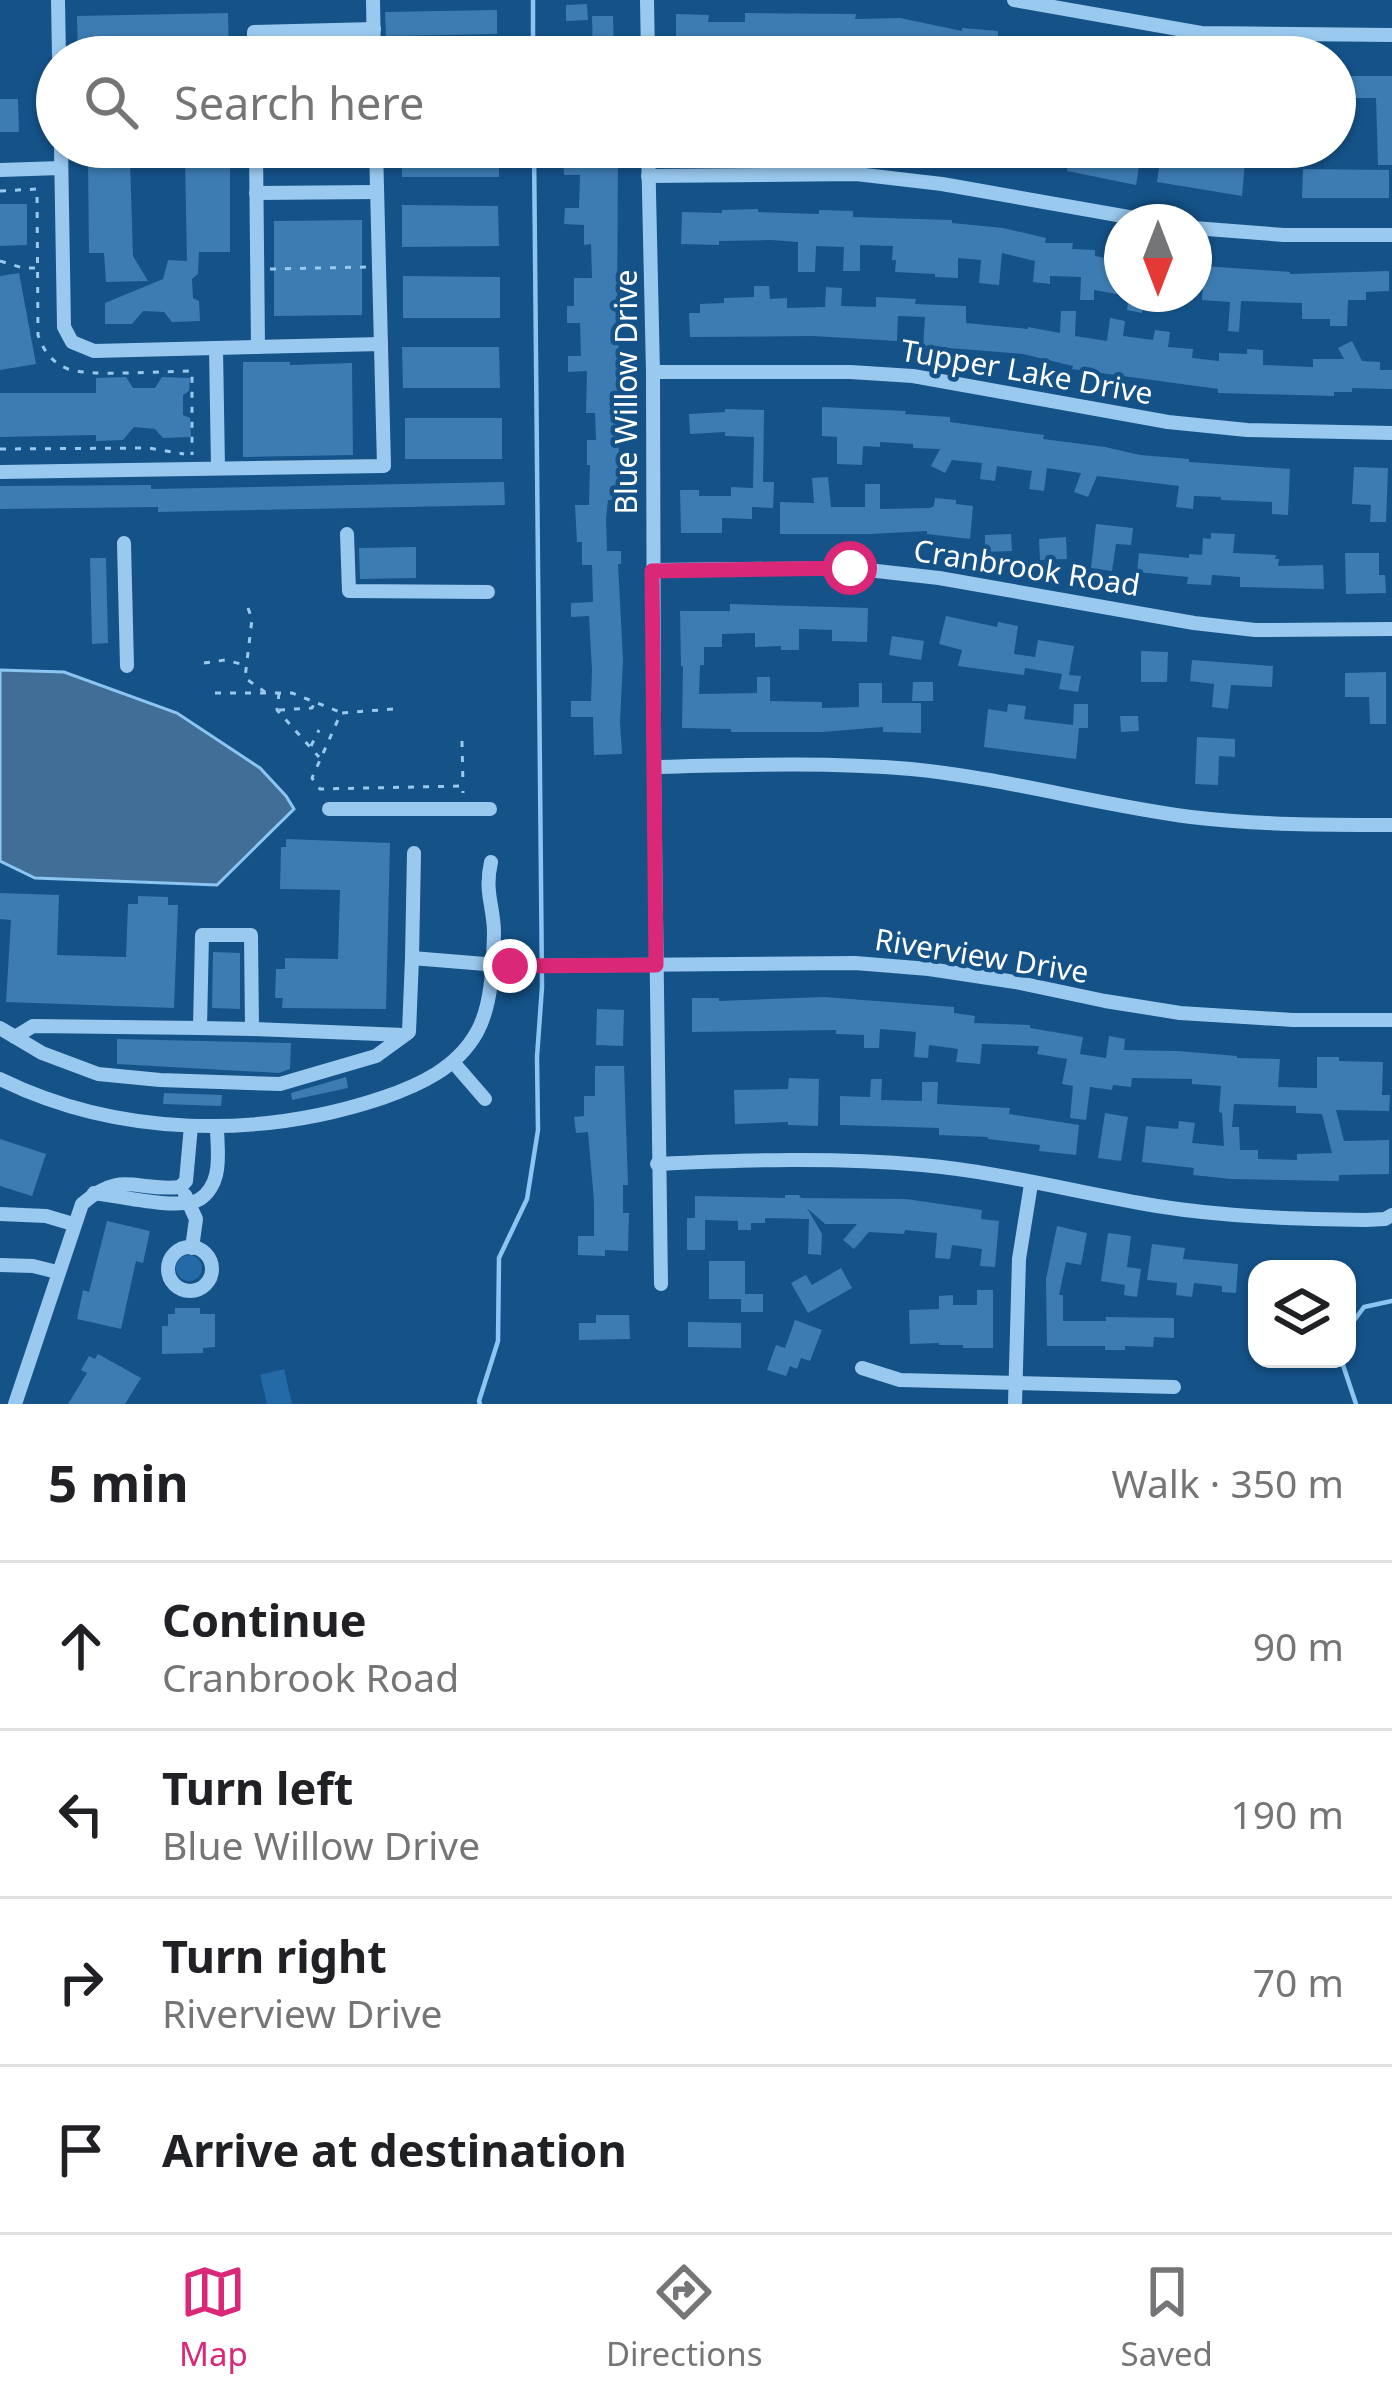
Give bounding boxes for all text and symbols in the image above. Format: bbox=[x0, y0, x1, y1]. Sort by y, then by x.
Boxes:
search box bbox=[36, 36, 1356, 168]
icon: search bbox=[78, 69, 144, 135]
text: Search here bbox=[174, 72, 424, 133]
north arrow bbox=[1104, 204, 1212, 312]
street label: Blue Willow Drive bbox=[605, 270, 646, 514]
street label: Tupper Lake Drive bbox=[898, 329, 1156, 413]
street label: Cranbrook Road bbox=[911, 529, 1143, 605]
route start bbox=[823, 541, 877, 595]
street label: Riverview Drive bbox=[872, 918, 1092, 992]
route end bbox=[483, 939, 537, 993]
map controls bbox=[1248, 1260, 1356, 1368]
button: layers bbox=[1248, 1260, 1356, 1368]
text: 5 min bbox=[48, 1447, 189, 1517]
text: Walk · 350 m bbox=[1111, 1456, 1344, 1509]
text: Continue bbox=[162, 1589, 367, 1650]
icon: ahead bbox=[48, 1613, 114, 1679]
text: 90 m bbox=[1253, 1619, 1344, 1672]
text: Cranbrook Road bbox=[162, 1650, 459, 1703]
text: Turn left bbox=[162, 1757, 353, 1818]
icon: left bbox=[48, 1781, 114, 1847]
text: 190 m bbox=[1230, 1787, 1344, 1840]
text: Blue Willow Drive bbox=[162, 1818, 480, 1871]
text: Turn right bbox=[162, 1925, 387, 1986]
icon: right bbox=[48, 1949, 114, 2015]
text: 70 m bbox=[1253, 1955, 1344, 2008]
text: Riverview Drive bbox=[162, 1986, 443, 2039]
icon: arrive bbox=[48, 2117, 114, 2183]
text: Arrive at destination bbox=[162, 2119, 627, 2180]
tab: Map bbox=[179, 2259, 248, 2376]
tab: Directions bbox=[606, 2259, 763, 2376]
tab: Saved bbox=[1121, 2259, 1213, 2376]

